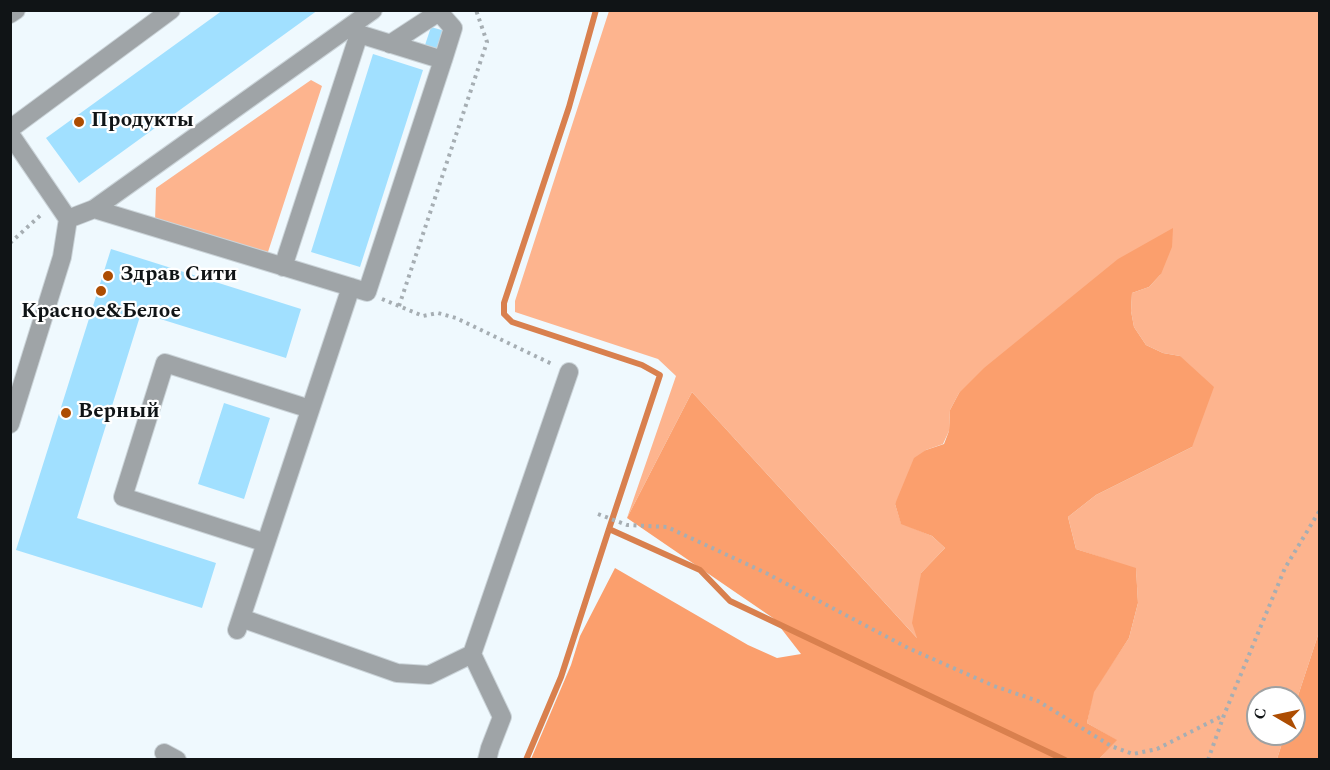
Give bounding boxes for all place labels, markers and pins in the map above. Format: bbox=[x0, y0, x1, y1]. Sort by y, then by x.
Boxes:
place label: Продукты bbox=[91, 109, 194, 135]
marker: Продукты bbox=[72, 115, 86, 129]
place label: Здрав Сити bbox=[120, 263, 237, 289]
marker: Здрав Сити bbox=[101, 269, 115, 283]
marker: Красное&Белое bbox=[94, 284, 108, 298]
place label: Красное&Белое bbox=[21, 300, 181, 326]
place label: Верный bbox=[78, 400, 160, 426]
marker: Верный bbox=[59, 406, 73, 420]

